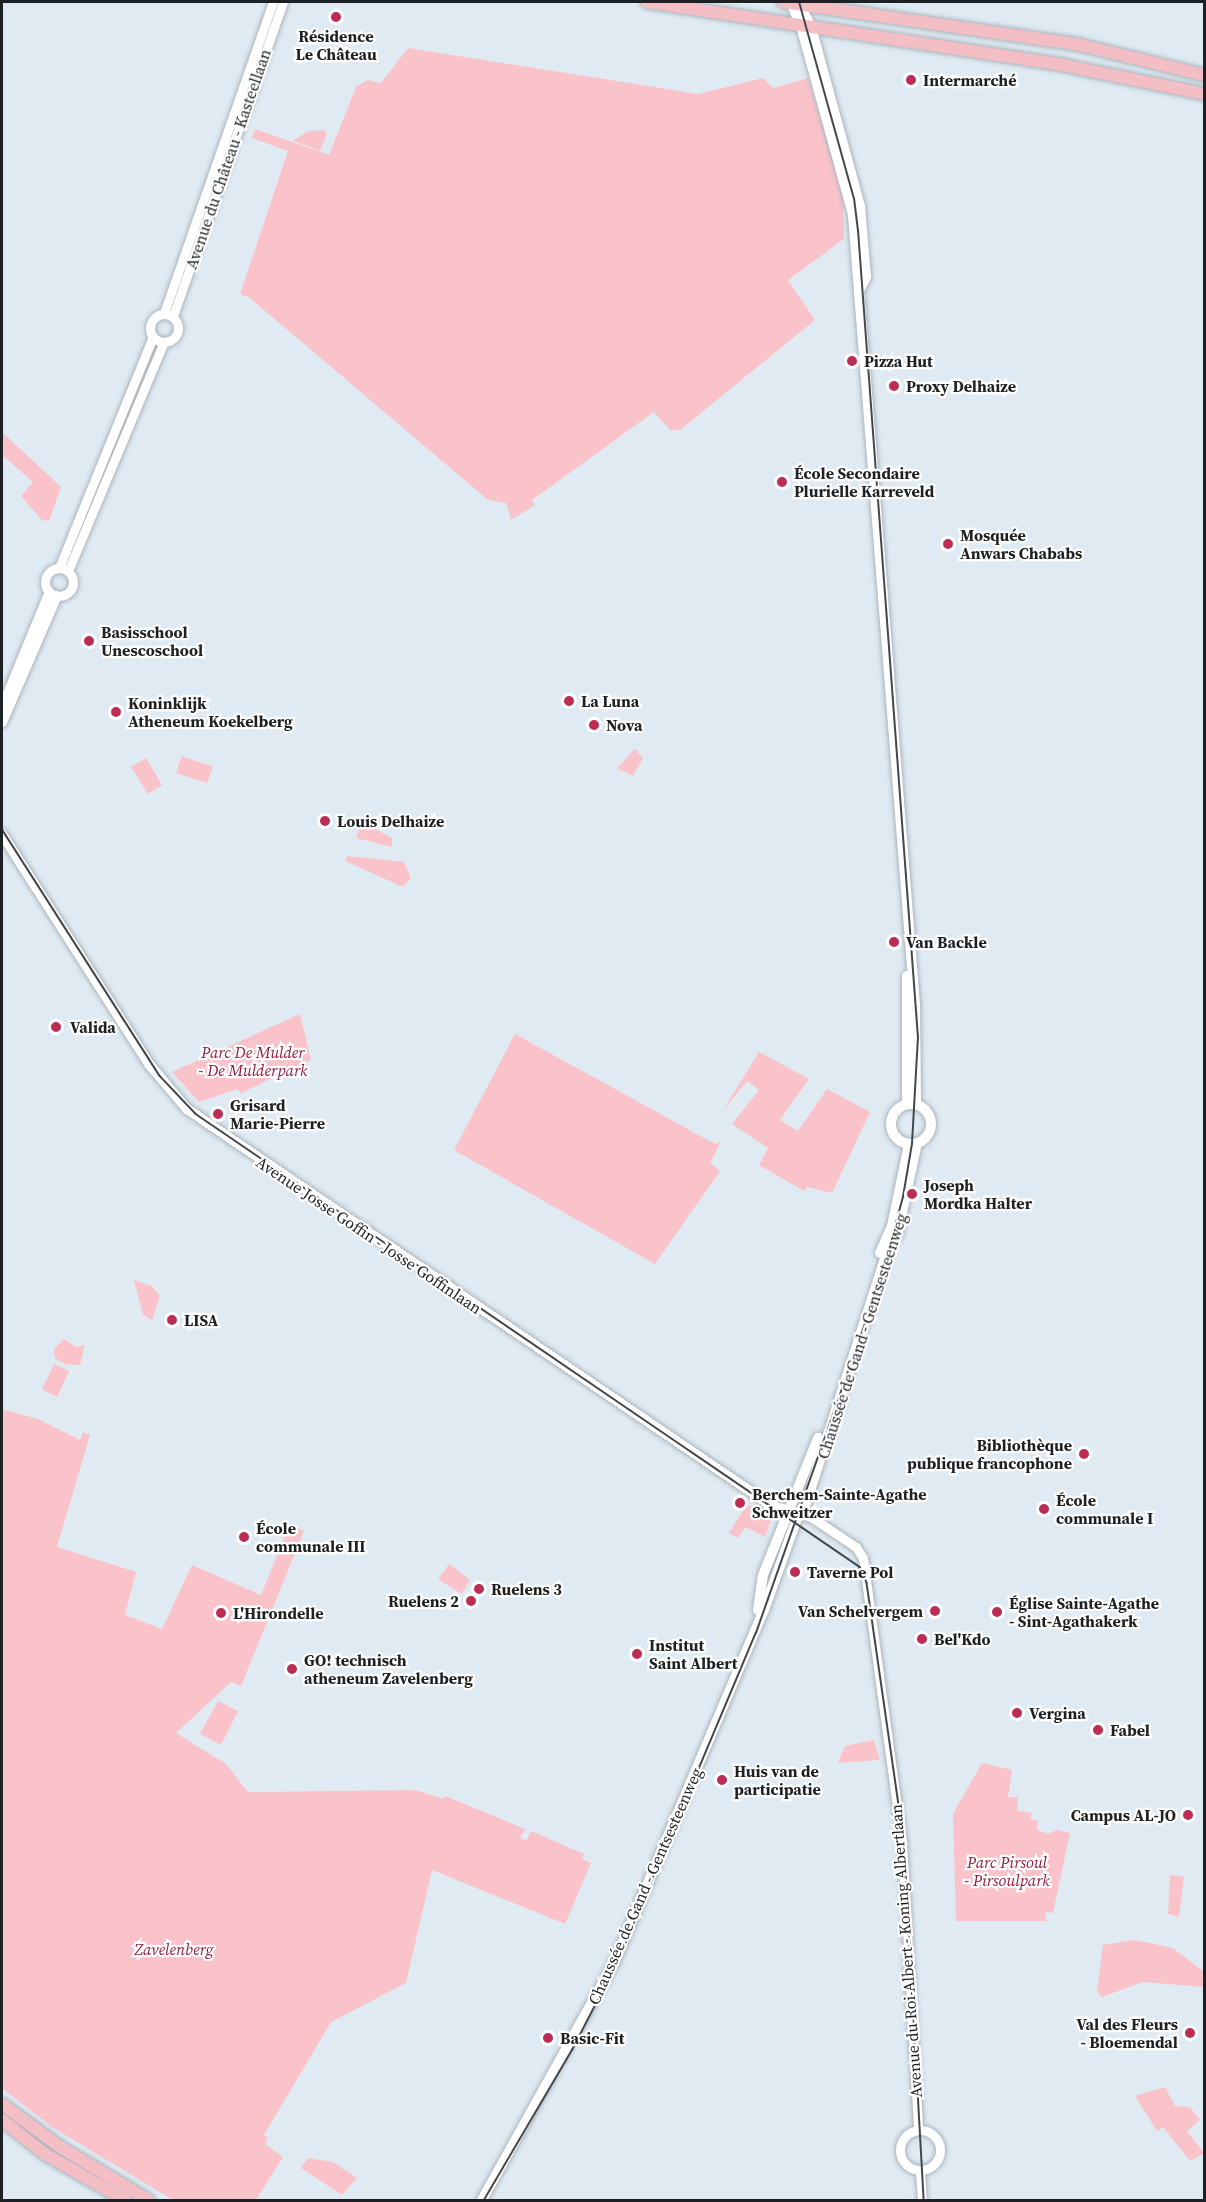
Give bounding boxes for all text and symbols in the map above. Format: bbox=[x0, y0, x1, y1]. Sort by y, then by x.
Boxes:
marker: Résidence Le Château bbox=[329, 10, 343, 24]
place label: Résidence Le Château bbox=[295, 26, 377, 64]
street label: Avenue du Château - Kasteellaan bbox=[181, 46, 275, 272]
place label: Intermarché bbox=[923, 70, 1016, 90]
marker: Intermarché bbox=[904, 73, 918, 87]
place label: Pizza Hut bbox=[864, 351, 933, 371]
marker: Pizza Hut bbox=[845, 354, 859, 368]
place label: Proxy Delhaize bbox=[906, 376, 1016, 396]
marker: Proxy Delhaize bbox=[887, 379, 901, 393]
place label: École Secondaire Plurielle Karreveld bbox=[794, 463, 934, 501]
marker: École Secondaire Plurielle Karreveld bbox=[775, 475, 789, 489]
place label: Mosquée Anwars Chababs bbox=[960, 525, 1082, 563]
marker: Mosquée Anwars Chababs bbox=[941, 537, 955, 551]
place label: Basisschool Unescoschool bbox=[101, 622, 203, 660]
marker: Basisschool Unescoschool bbox=[82, 634, 96, 648]
place label: La Luna bbox=[581, 691, 639, 711]
place label: Koninklijk Atheneum Koekelberg bbox=[128, 693, 293, 731]
marker: La Luna bbox=[562, 694, 576, 708]
marker: Koninklijk Atheneum Koekelberg bbox=[109, 705, 123, 719]
place label: Nova bbox=[606, 715, 642, 735]
marker: Nova bbox=[587, 718, 601, 732]
place label: Louis Delhaize bbox=[337, 811, 444, 831]
marker: Louis Delhaize bbox=[318, 814, 332, 828]
place label: Van Backle bbox=[906, 932, 987, 952]
marker: Van Backle bbox=[887, 935, 901, 949]
place label: Valida bbox=[70, 1017, 116, 1037]
marker: Valida bbox=[47, 1018, 65, 1036]
park label: Parc De Mulder - De Mulderpark bbox=[198, 1042, 308, 1080]
place label: Grisard Marie-Pierre bbox=[230, 1095, 325, 1133]
marker: Grisard Marie-Pierre bbox=[211, 1107, 225, 1121]
street label: Avenue Josse Goffin - Josse Goffinlaan bbox=[253, 1152, 485, 1318]
place label: Joseph Mordka Halter bbox=[924, 1175, 1032, 1213]
marker: Joseph Mordka Halter bbox=[905, 1187, 919, 1201]
street label: Chaussée de Gand - Gentsesteenweg bbox=[813, 1211, 911, 1461]
place label: LISA bbox=[184, 1310, 218, 1330]
marker: LISA bbox=[165, 1313, 179, 1327]
place label: Bibliothèque publique francophone bbox=[907, 1435, 1072, 1473]
marker: Bibliothèque publique francophone bbox=[1077, 1447, 1091, 1461]
place label: Berchem-Sainte-Agathe Schweitzer bbox=[752, 1484, 927, 1522]
place label: École communale I bbox=[1056, 1490, 1153, 1528]
marker: Berchem-Sainte-Agathe Schweitzer bbox=[733, 1496, 747, 1510]
marker: École communale I bbox=[1037, 1502, 1051, 1516]
place label: École communale III bbox=[256, 1518, 366, 1556]
marker: École communale III bbox=[237, 1530, 251, 1544]
place label: Taverne Pol bbox=[807, 1562, 893, 1582]
marker: Taverne Pol bbox=[788, 1565, 802, 1579]
place label: Ruelens 3 bbox=[491, 1579, 562, 1599]
marker: Ruelens 3 bbox=[472, 1582, 486, 1596]
place label: Ruelens 2 bbox=[388, 1591, 459, 1611]
place label: Église Sainte-Agathe - Sint-Agathakerk bbox=[1009, 1593, 1159, 1631]
marker: Ruelens 2 bbox=[464, 1594, 478, 1608]
place label: Van Schelvergem bbox=[798, 1601, 923, 1621]
place label: L'Hirondelle bbox=[233, 1603, 324, 1623]
marker: Van Schelvergem bbox=[928, 1604, 942, 1618]
marker: Église Sainte-Agathe - Sint-Agathakerk bbox=[990, 1605, 1004, 1619]
marker: L'Hirondelle bbox=[214, 1606, 228, 1620]
place label: Bel'Kdo bbox=[934, 1629, 990, 1649]
marker: Bel'Kdo bbox=[915, 1632, 929, 1646]
place label: Institut Saint Albert bbox=[649, 1635, 738, 1673]
marker: Institut Saint Albert bbox=[630, 1647, 644, 1661]
place label: GO! technisch atheneum Zavelenberg bbox=[304, 1650, 473, 1688]
marker: GO! technisch atheneum Zavelenberg bbox=[285, 1662, 299, 1676]
place label: Vergina bbox=[1029, 1703, 1086, 1723]
marker: Vergina bbox=[1010, 1706, 1024, 1720]
place label: Fabel bbox=[1110, 1720, 1150, 1740]
marker: Fabel bbox=[1091, 1723, 1105, 1737]
place label: Huis van de participatie bbox=[734, 1761, 821, 1799]
street label: Chaussée de Gand - Gentsesteenweg bbox=[584, 1765, 706, 2007]
marker: Huis van de participatie bbox=[715, 1773, 729, 1787]
street label: Avenue du Roi Albert - Koning Albertlaan bbox=[886, 1804, 926, 2098]
place label: Campus AL-JO bbox=[1071, 1805, 1176, 1825]
marker: Campus AL-JO bbox=[1181, 1808, 1195, 1822]
park label: Parc Pirsoul - Pirsoulpark bbox=[964, 1852, 1050, 1890]
park label: Zavelenberg bbox=[134, 1939, 214, 1959]
place label: Val des Fleurs - Bloemendal bbox=[1076, 2014, 1178, 2052]
marker: Val des Fleurs - Bloemendal bbox=[1183, 2026, 1197, 2040]
place label: Basic-Fit bbox=[560, 2028, 624, 2048]
marker: Basic-Fit bbox=[541, 2031, 555, 2045]

